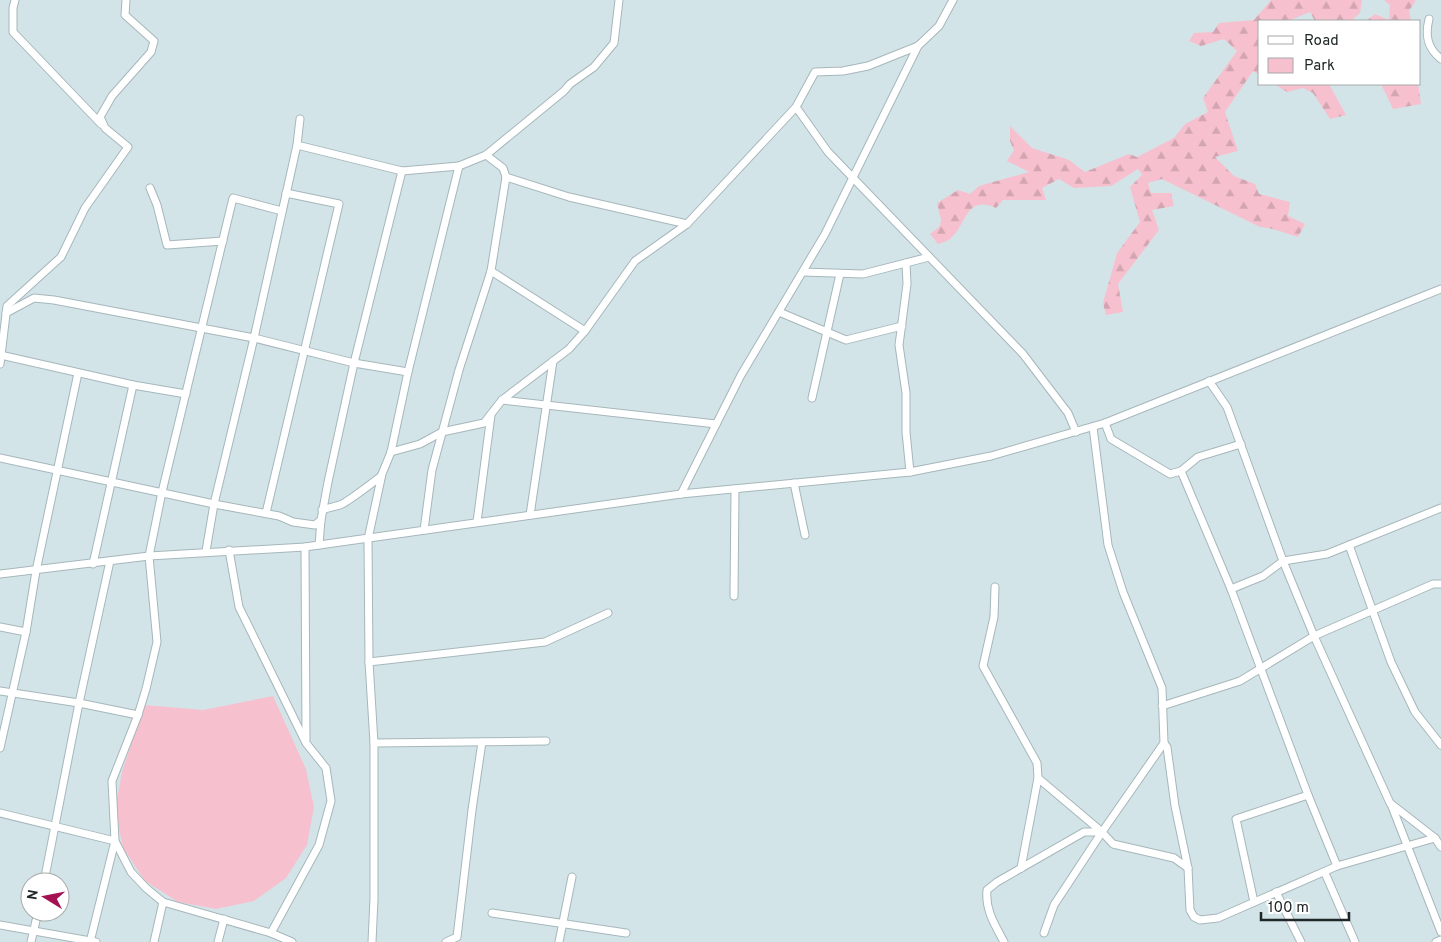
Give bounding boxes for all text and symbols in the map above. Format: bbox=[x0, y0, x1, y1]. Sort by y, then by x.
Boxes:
legend bbox=[1258, 20, 1421, 85]
text: Road bbox=[1304, 32, 1339, 51]
text: Park bbox=[1304, 57, 1335, 76]
north arrow bbox=[20, 872, 70, 922]
text: N bbox=[24, 889, 43, 901]
scale bar bbox=[1261, 890, 1348, 922]
text: 100 m bbox=[1268, 899, 1309, 918]

